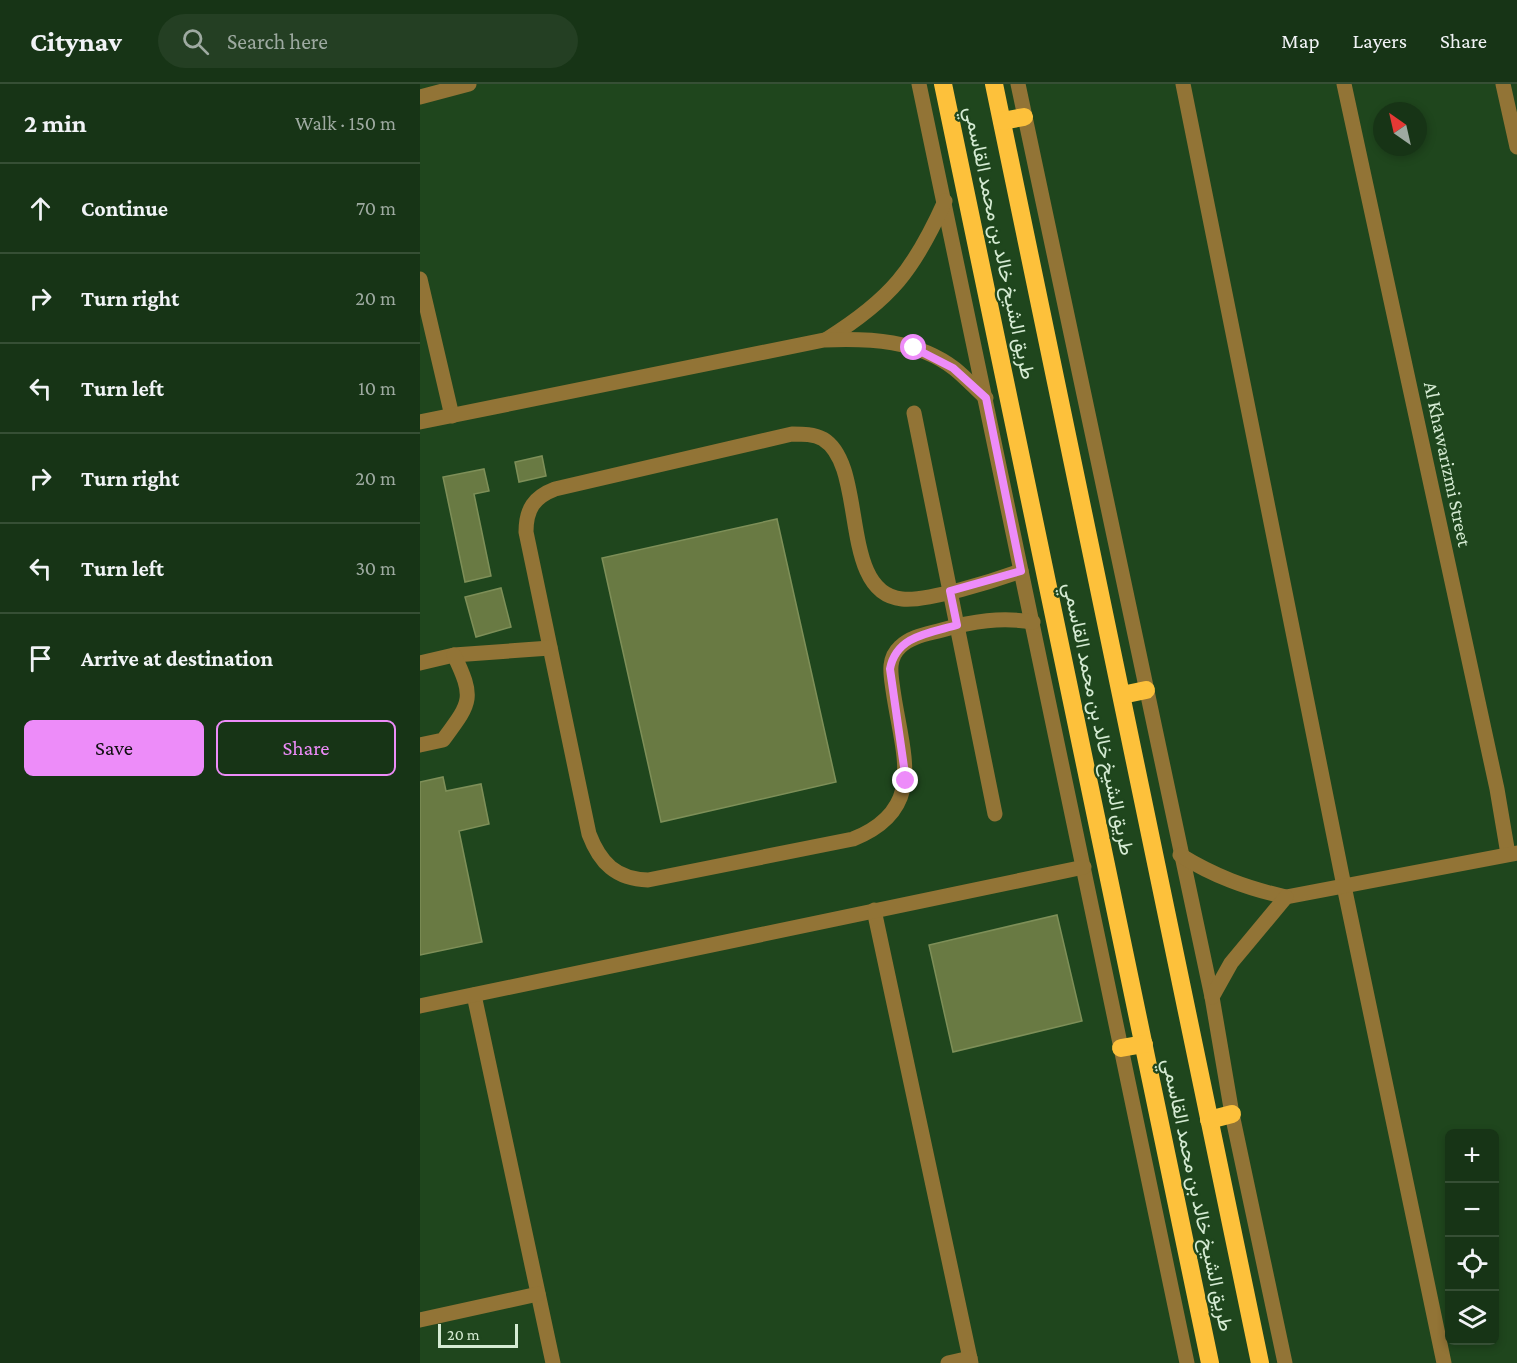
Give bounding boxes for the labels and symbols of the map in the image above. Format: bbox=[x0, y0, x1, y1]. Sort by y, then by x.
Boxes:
north arrow bbox=[1373, 102, 1427, 156]
street label: طريق الشيخ خالد بن محمد القاسمي bbox=[954, 105, 1040, 383]
route start bbox=[900, 334, 926, 360]
street label: Al Khawarizmi Street bbox=[1420, 379, 1476, 549]
street label: طريق الشيخ خالد بن محمد القاسمي bbox=[1053, 581, 1139, 859]
route end bbox=[892, 767, 918, 793]
street label: طريق الشيخ خالد بن محمد القاسمي bbox=[1152, 1057, 1238, 1335]
scale bar bbox=[438, 1321, 518, 1348]

